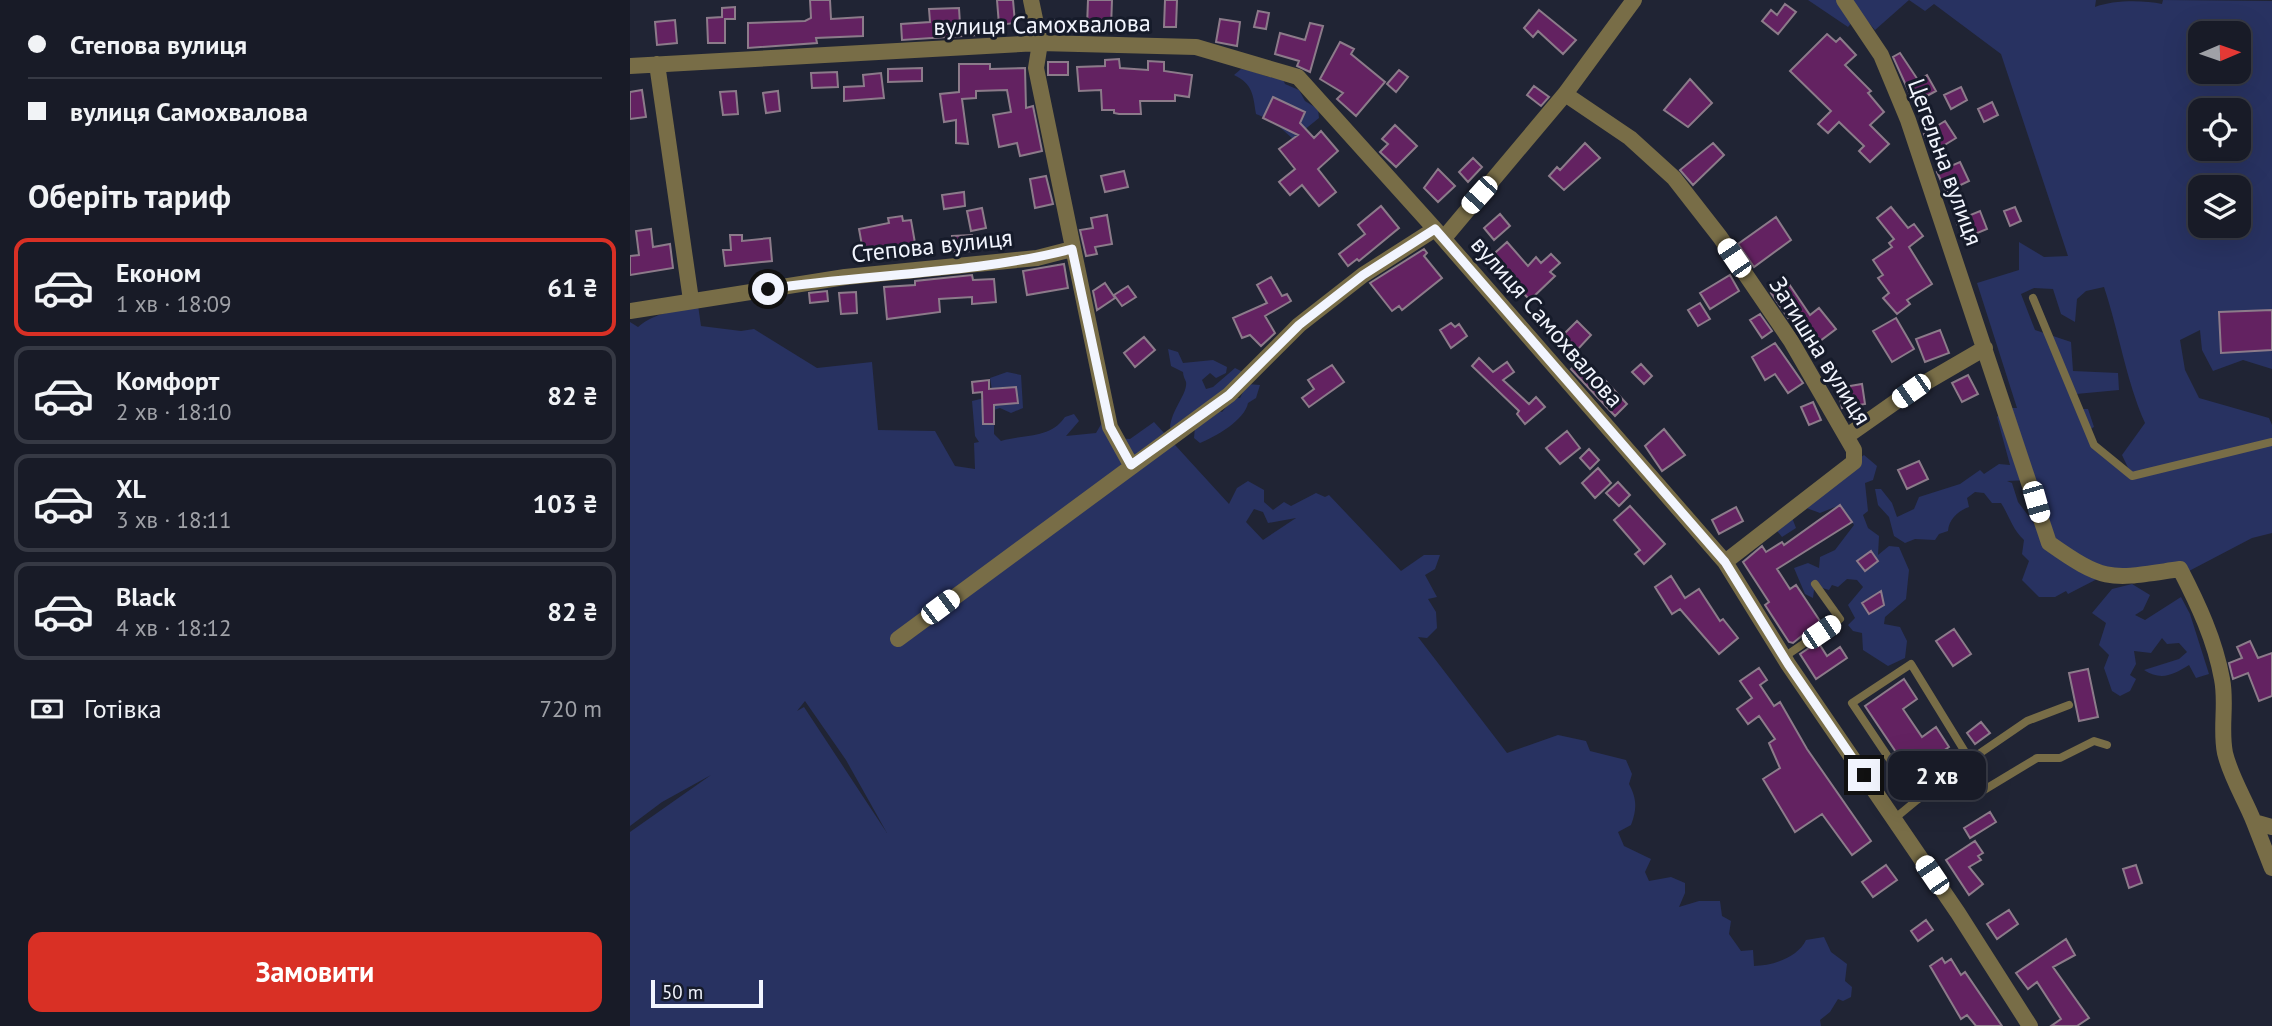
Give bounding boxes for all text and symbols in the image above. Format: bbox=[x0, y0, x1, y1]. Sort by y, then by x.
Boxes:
street label: вулиця Самохвалова bbox=[933, 7, 1151, 42]
north arrow bbox=[2188, 21, 2250, 84]
map controls bbox=[2188, 21, 2251, 238]
text: Степова вулиця bbox=[70, 28, 247, 61]
street label: Цегельна вулиця bbox=[1901, 74, 1990, 249]
text: вулиця Самохвалова bbox=[70, 95, 308, 128]
button: locate bbox=[2188, 98, 2251, 161]
car bbox=[1458, 172, 1501, 218]
text: Оберіть тариф bbox=[28, 175, 231, 217]
button: layers bbox=[2188, 175, 2251, 238]
street label: Степова вулиця bbox=[850, 222, 1014, 269]
street label: вулиця Самохвалова bbox=[1464, 229, 1630, 414]
car bbox=[1714, 235, 1755, 281]
icon: car bbox=[32, 256, 95, 319]
text: Економ bbox=[116, 256, 201, 289]
text: 61 ₴ bbox=[547, 271, 598, 304]
street label: Затишна вулиця bbox=[1762, 271, 1878, 431]
route start bbox=[752, 273, 784, 305]
text: 1 хв · 18:09 bbox=[116, 289, 232, 318]
icon: car bbox=[32, 364, 95, 427]
text: Комфорт bbox=[116, 364, 219, 397]
car bbox=[1888, 370, 1935, 412]
text: 82 ₴ bbox=[547, 379, 598, 412]
text: 2 хв · 18:10 bbox=[116, 397, 232, 426]
icon: car bbox=[32, 472, 95, 535]
text: XL bbox=[116, 472, 146, 505]
car bbox=[2021, 479, 2052, 525]
text: 103 ₴ bbox=[532, 487, 598, 520]
text: 3 хв · 18:11 bbox=[116, 505, 232, 534]
icon: car bbox=[32, 580, 95, 643]
text: Black bbox=[116, 580, 176, 613]
car bbox=[917, 586, 964, 628]
text: 82 ₴ bbox=[547, 595, 598, 628]
car bbox=[1798, 612, 1845, 652]
text: 4 хв · 18:12 bbox=[116, 613, 232, 642]
icon: cash bbox=[28, 690, 66, 728]
text: Готівка bbox=[84, 692, 162, 725]
text: 720 m bbox=[540, 694, 602, 723]
callout: 2 хв bbox=[1888, 750, 1986, 800]
route end bbox=[1848, 759, 1880, 791]
text: 2 хв bbox=[1916, 761, 1958, 790]
car bbox=[1912, 852, 1953, 898]
button: Замовити bbox=[28, 932, 602, 1012]
scale bar bbox=[651, 977, 763, 1009]
text: 50 m bbox=[662, 980, 703, 1004]

